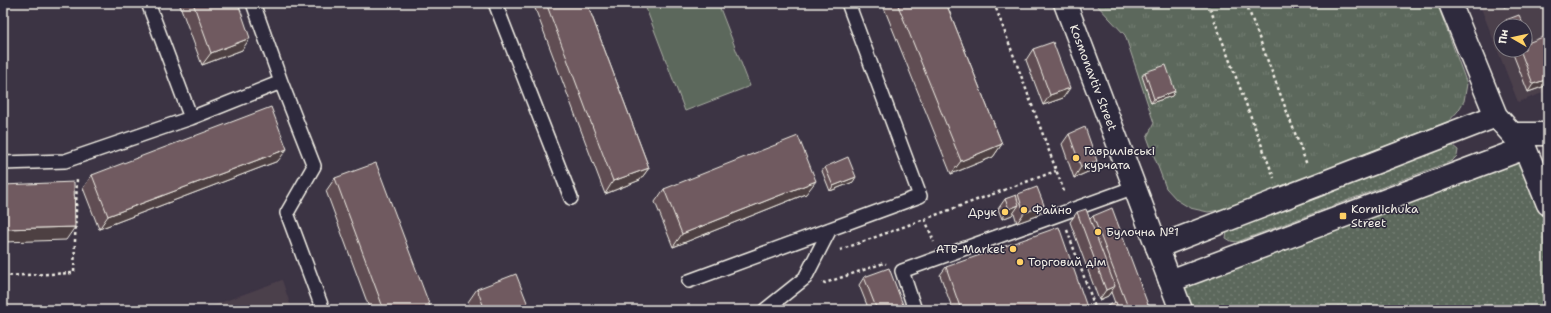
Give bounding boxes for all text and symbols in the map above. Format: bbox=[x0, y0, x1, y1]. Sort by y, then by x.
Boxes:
north arrow bbox=[1493, 18, 1533, 58]
street label: Kosmonavtiv Street bbox=[1066, 22, 1121, 133]
text: Пн bbox=[1495, 28, 1512, 45]
place label: Гаврилівські курчата bbox=[1084, 143, 1155, 173]
marker: Гаврилівські курчата bbox=[1071, 153, 1081, 163]
place label: Korniichuka Street bbox=[1351, 201, 1419, 231]
place label: Файно bbox=[1032, 202, 1072, 218]
place label: Друк bbox=[968, 204, 998, 220]
marker: Файно bbox=[1019, 205, 1029, 215]
marker: Друк bbox=[1000, 207, 1010, 217]
marker: Korniichuka Street bbox=[1338, 211, 1348, 221]
place label: Булочна №1 bbox=[1106, 224, 1179, 240]
marker: Булочна №1 bbox=[1093, 227, 1103, 237]
place label: ATB-Market bbox=[936, 241, 1005, 257]
marker: ATB-Market bbox=[1008, 244, 1018, 254]
place label: Торговий дім bbox=[1028, 254, 1106, 270]
marker: Торговий дім bbox=[1015, 257, 1025, 267]

